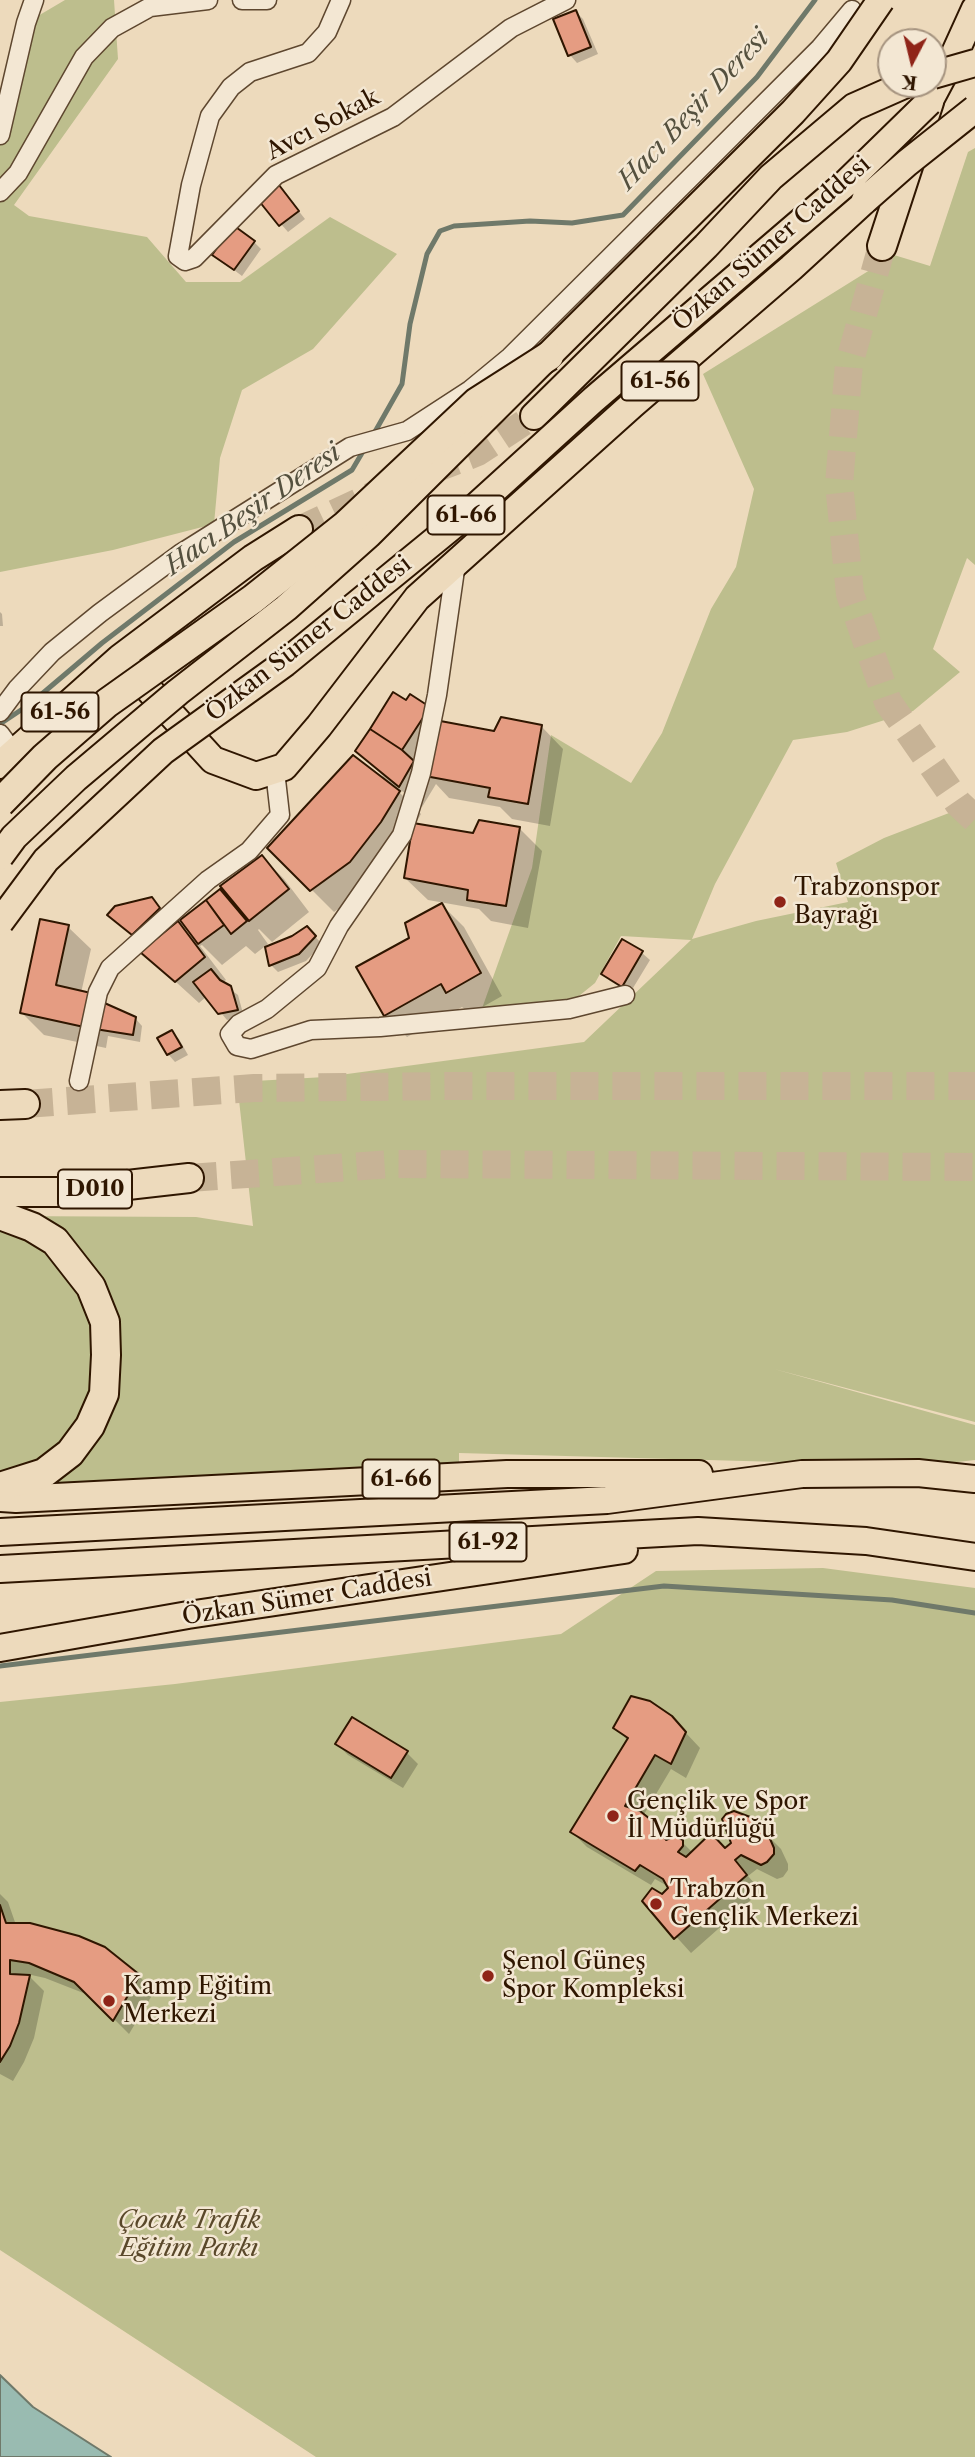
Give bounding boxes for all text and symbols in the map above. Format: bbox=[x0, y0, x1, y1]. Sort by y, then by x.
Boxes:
water label: Hacı Beşir Deresi bbox=[612, 23, 776, 197]
north arrow bbox=[877, 28, 947, 98]
text: K bbox=[901, 70, 919, 95]
street label: Avcı Sokak bbox=[262, 83, 384, 167]
street label: Özkan Sümer Caddesi bbox=[667, 150, 877, 338]
road number: 61-56 bbox=[622, 362, 698, 400]
water label: Hacı Beşir Deresi bbox=[159, 438, 347, 582]
road number: 61-66 bbox=[428, 495, 504, 534]
street label: Özkan Sümer Caddesi bbox=[201, 550, 417, 728]
road number: 61-56 bbox=[22, 692, 98, 732]
place label: Trabzonspor Bayrağı bbox=[794, 874, 940, 930]
marker: Trabzonspor Bayrağı bbox=[772, 894, 788, 910]
road number: D010 bbox=[58, 1170, 132, 1208]
road number: 61-66 bbox=[362, 1460, 440, 1498]
road number: 61-92 bbox=[449, 1522, 526, 1562]
street label: Özkan Sümer Caddesi bbox=[180, 1564, 434, 1632]
place label: Gençlik ve Spor İl Müdürlüğü bbox=[627, 1788, 808, 1844]
marker: Gençlik ve Spor İl Müdürlüğü bbox=[605, 1808, 621, 1824]
place label: Trabzon Gençlik Merkezi bbox=[670, 1876, 859, 1932]
marker: Trabzon Gençlik Merkezi bbox=[648, 1896, 664, 1912]
place label: Şenol Güneş Spor Kompleksi bbox=[502, 1948, 684, 2004]
marker: Şenol Güneş Spor Kompleksi bbox=[480, 1968, 496, 1984]
place label: Kamp Eğitim Merkezi bbox=[123, 1973, 272, 2029]
marker: Kamp Eğitim Merkezi bbox=[101, 1993, 117, 2009]
park label: Çocuk Trafik Eğitim Parkı bbox=[118, 2207, 260, 2263]

